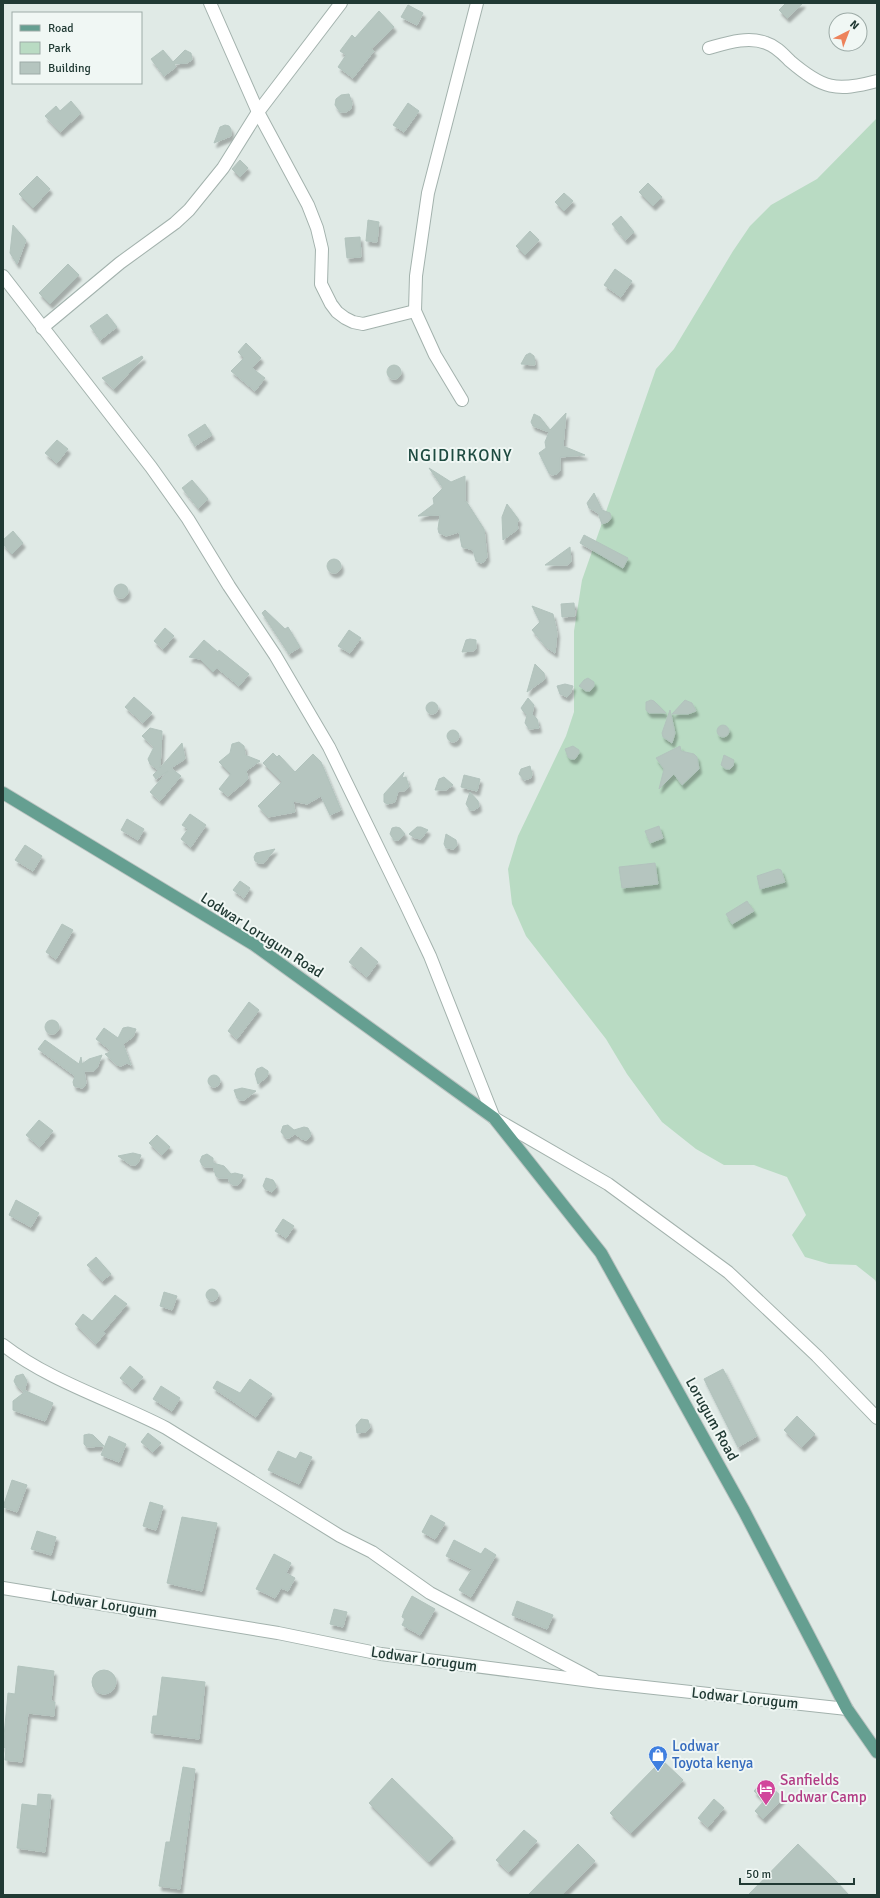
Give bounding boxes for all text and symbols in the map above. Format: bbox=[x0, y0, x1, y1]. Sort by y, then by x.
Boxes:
legend bbox=[12, 12, 142, 84]
north arrow bbox=[828, 12, 868, 52]
text: N bbox=[847, 18, 862, 32]
text: Road bbox=[48, 21, 74, 36]
text: Park bbox=[48, 41, 71, 56]
text: Building bbox=[48, 61, 91, 76]
district label: NGIDIRKONY bbox=[408, 445, 512, 466]
street label: Lodwar Lorugum Road bbox=[197, 889, 327, 981]
street label: Lorugum Road bbox=[682, 1374, 742, 1464]
street label: Lodwar Lorugum bbox=[50, 1587, 158, 1621]
street label: Lodwar Lorugum bbox=[370, 1643, 478, 1675]
street label: Lodwar Lorugum bbox=[691, 1683, 799, 1713]
place label: Lodwar Toyota kenya bbox=[672, 1737, 753, 1772]
shop icon: Lodwar Toyota kenya bbox=[647, 1744, 669, 1772]
place label: Sanfields Lodwar Camp bbox=[780, 1771, 867, 1806]
hotel icon: Sanfields Lodwar Camp bbox=[755, 1778, 777, 1806]
scale bar bbox=[740, 1860, 854, 1886]
text: 50 m bbox=[746, 1867, 771, 1882]

